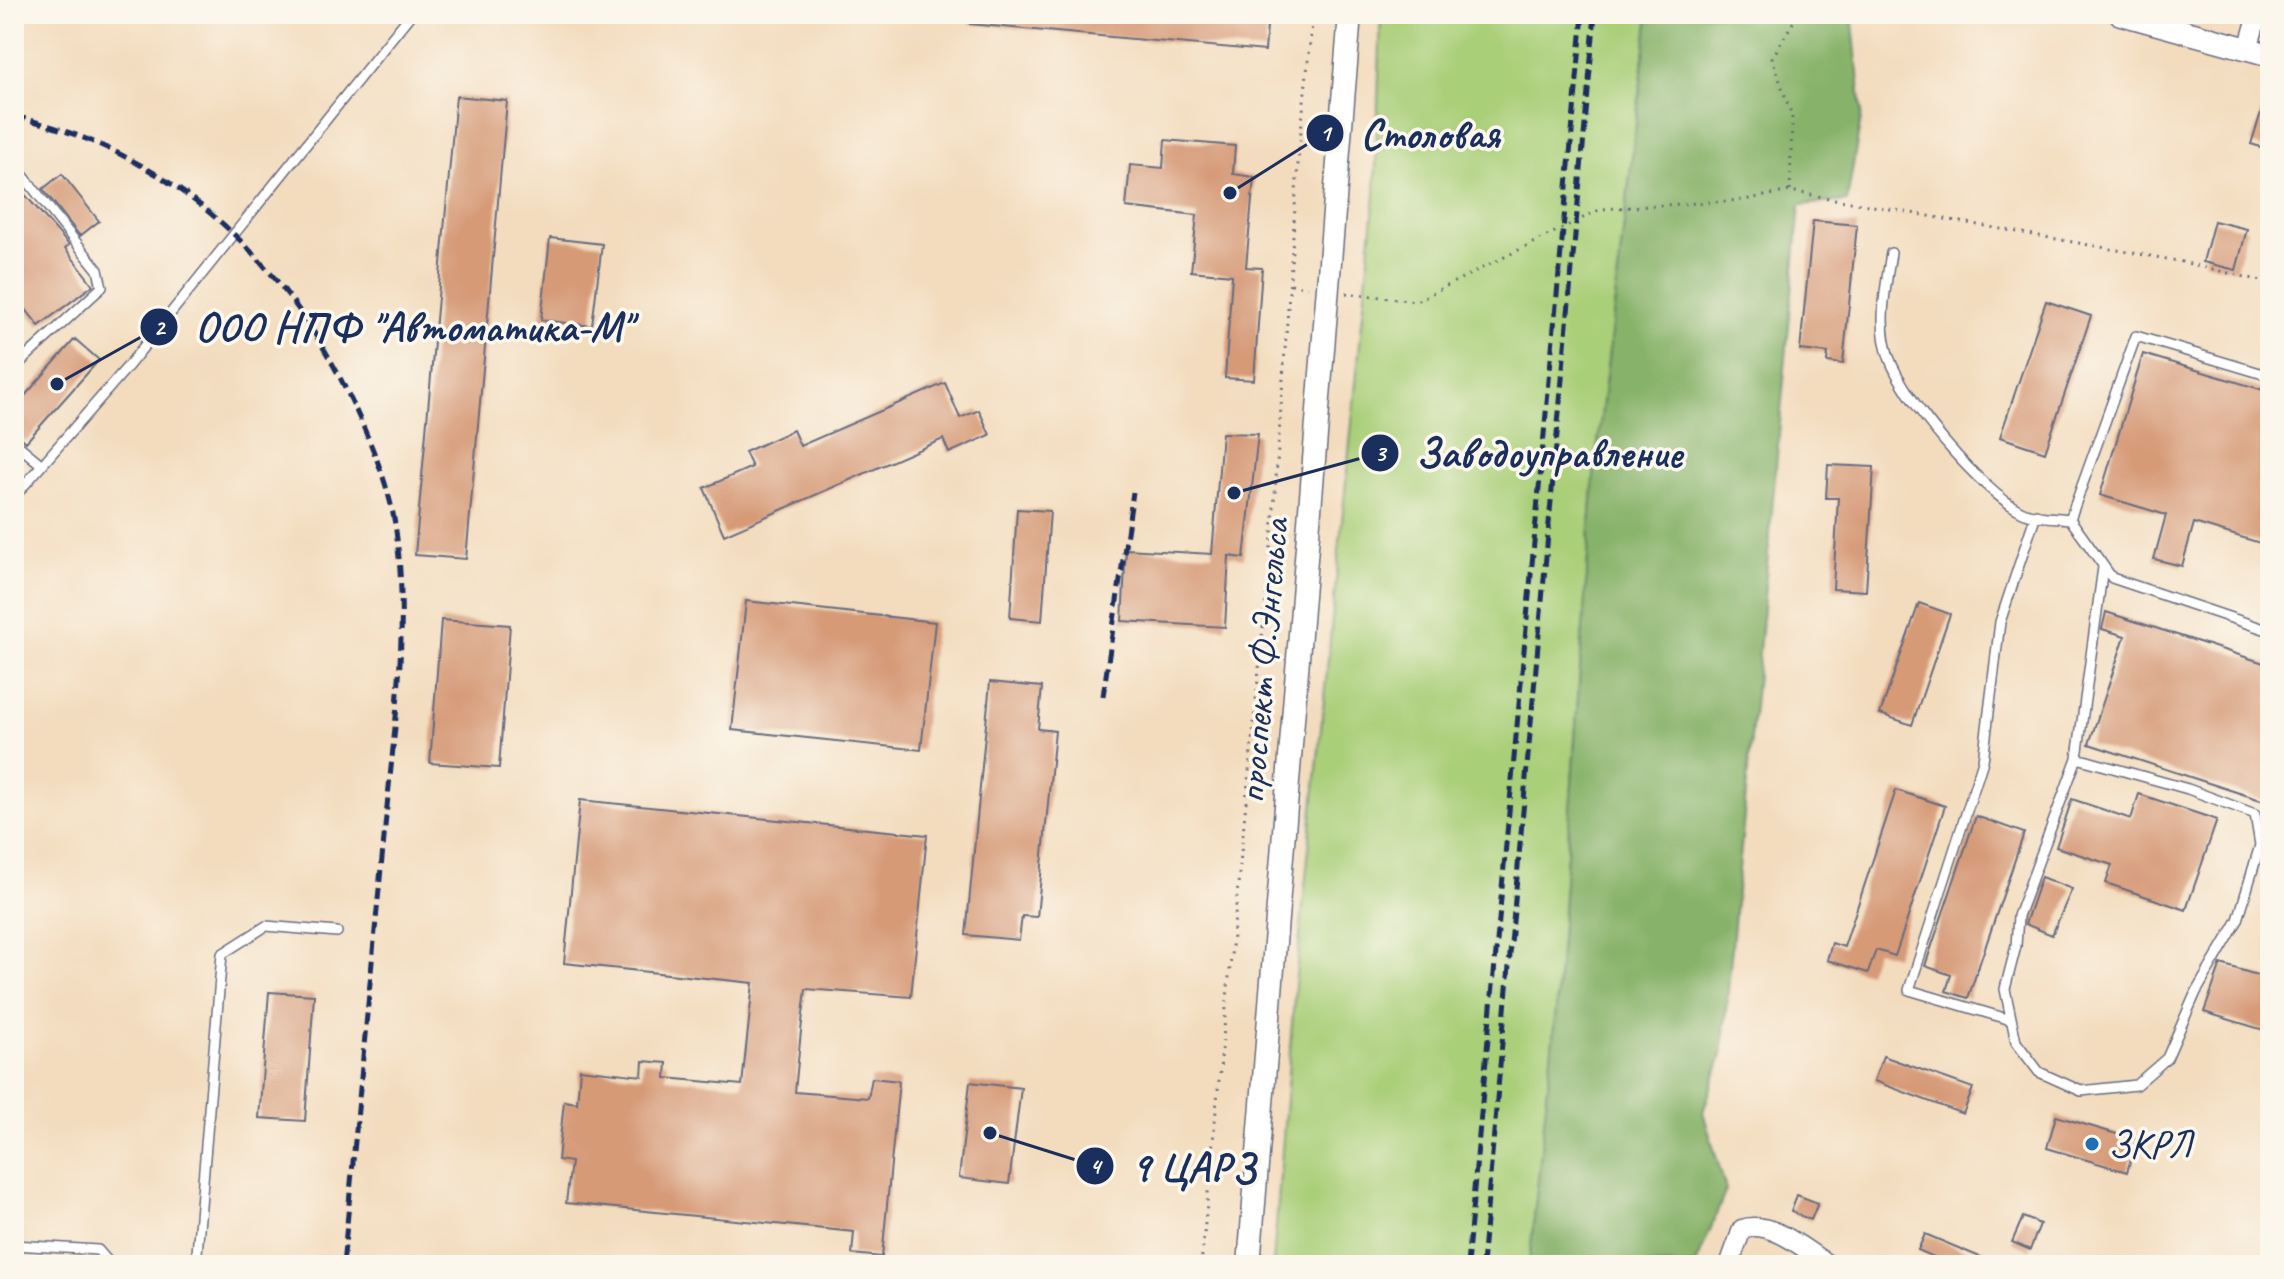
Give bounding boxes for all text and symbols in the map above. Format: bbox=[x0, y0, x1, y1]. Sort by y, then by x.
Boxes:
callout: Столовая bbox=[1305, 100, 1516, 166]
text: Столовая bbox=[1360, 108, 1502, 161]
text: 1 bbox=[1320, 118, 1334, 148]
callout: ООО НПФ "Автоматика-М" bbox=[139, 294, 647, 360]
text: ООО НПФ "Автоматика-М" bbox=[195, 301, 640, 354]
text: 2 bbox=[154, 312, 167, 342]
callout: Заводоуправление bbox=[1360, 420, 1699, 486]
text: Заводоуправление bbox=[1416, 427, 1685, 480]
text: 3 bbox=[1375, 438, 1388, 468]
street label: проспект Ф.Энгельса bbox=[1226, 514, 1301, 805]
place label: ЗКРЛ bbox=[2108, 1119, 2195, 1169]
callout: 9 ЦАРЗ bbox=[1075, 1133, 1273, 1199]
marker: ЗКРЛ bbox=[2083, 1135, 2101, 1153]
text: 9 ЦАРЗ bbox=[1131, 1141, 1258, 1194]
text: 4 bbox=[1090, 1151, 1104, 1181]

